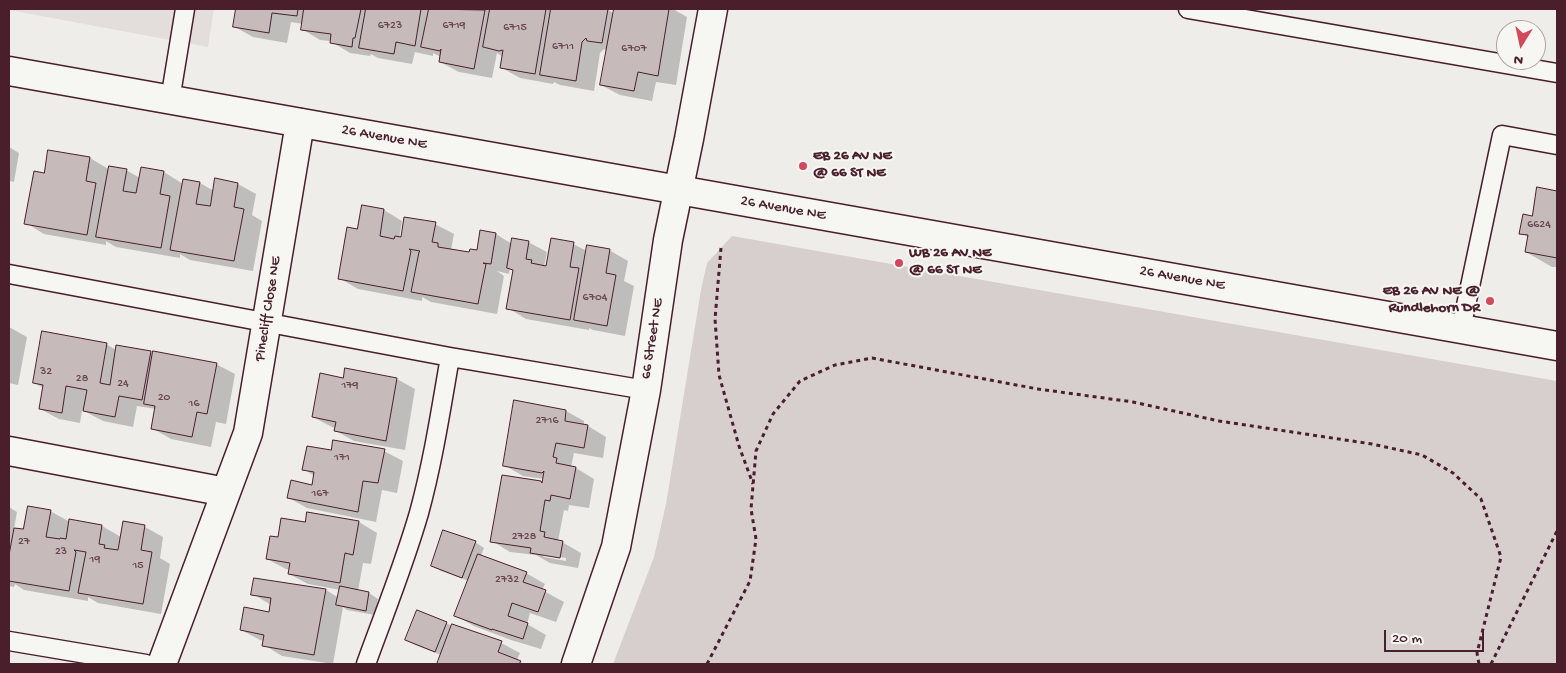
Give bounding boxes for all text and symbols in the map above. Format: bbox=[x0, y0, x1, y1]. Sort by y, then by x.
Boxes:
house number: 6723 bbox=[378, 19, 402, 33]
house number: 6719 bbox=[442, 19, 466, 33]
north arrow bbox=[1496, 20, 1546, 70]
house number: 6715 bbox=[503, 21, 527, 35]
house number: 6711 bbox=[552, 40, 574, 54]
house number: 6707 bbox=[621, 42, 647, 56]
text: N bbox=[1513, 50, 1524, 68]
street label: 26 Avenue NE bbox=[340, 122, 428, 154]
place label: EB 26 AV NE @ 66 ST NE bbox=[813, 148, 892, 183]
marker: EB 26 AV NE @ 66 ST NE bbox=[797, 160, 809, 172]
street label: 26 Avenue NE bbox=[739, 193, 827, 225]
house number: 6624 bbox=[1527, 218, 1551, 232]
place label: WB 26 AV NE @ 66 ST NE bbox=[909, 245, 991, 280]
street label: Pinecliff Close NE bbox=[252, 255, 286, 363]
marker: WB 26 AV NE @ 66 ST NE bbox=[893, 257, 905, 269]
street label: 26 Avenue NE bbox=[1138, 263, 1226, 295]
place label: EB 26 AV NE @ Rundlehorn DR bbox=[1383, 283, 1480, 318]
house number: 6704 bbox=[583, 291, 607, 305]
marker: EB 26 AV NE @ Rundlehorn DR bbox=[1484, 295, 1496, 307]
street label: 66 Street NE bbox=[638, 297, 668, 381]
house number: 32 bbox=[40, 365, 52, 379]
house number: 28 bbox=[76, 372, 88, 386]
house number: 24 bbox=[117, 377, 129, 391]
house number: 179 bbox=[341, 379, 359, 393]
house number: 20 bbox=[158, 391, 170, 405]
house number: 16 bbox=[189, 397, 199, 411]
house number: 2716 bbox=[535, 414, 559, 428]
house number: 171 bbox=[334, 451, 350, 465]
house number: 167 bbox=[311, 487, 329, 501]
house number: 2728 bbox=[512, 530, 536, 544]
house number: 27 bbox=[18, 535, 30, 549]
house number: 23 bbox=[55, 545, 67, 559]
house number: 19 bbox=[90, 553, 100, 567]
house number: 15 bbox=[132, 559, 144, 573]
house number: 2732 bbox=[495, 573, 519, 587]
scale bar bbox=[1386, 620, 1486, 652]
text: 20 m bbox=[1392, 630, 1422, 648]

